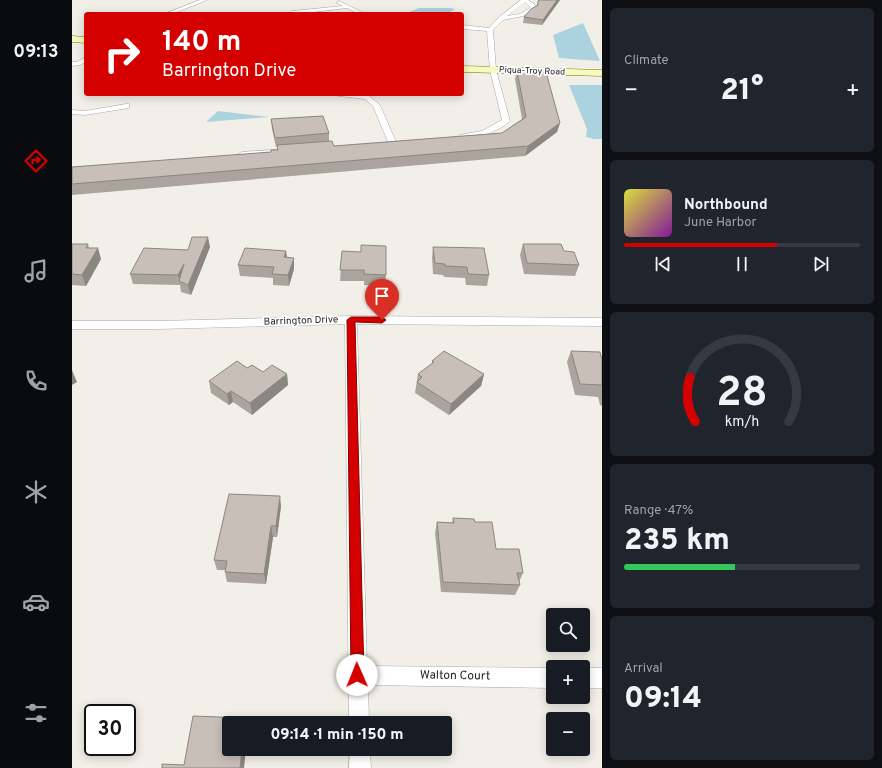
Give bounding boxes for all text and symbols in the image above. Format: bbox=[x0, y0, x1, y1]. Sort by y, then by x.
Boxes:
text: 140 m bbox=[162, 25, 241, 61]
icon: right bbox=[96, 28, 148, 80]
text: 09:13 bbox=[13, 41, 59, 64]
text: Climate bbox=[624, 53, 669, 69]
text: Barrington Drive bbox=[162, 60, 296, 83]
street label: Piqua-Troy Road bbox=[499, 64, 565, 78]
text: 21° bbox=[720, 73, 764, 110]
text: − bbox=[624, 78, 638, 105]
text: + bbox=[846, 78, 860, 105]
icon: directions bbox=[22, 147, 50, 175]
text: Northbound bbox=[684, 196, 768, 215]
text: June Harbor bbox=[684, 215, 757, 231]
icon: previous bbox=[652, 253, 674, 275]
icon: pause bbox=[731, 253, 753, 275]
icon: next bbox=[810, 253, 832, 275]
icon: music bbox=[22, 257, 50, 285]
pin bbox=[365, 279, 399, 320]
icon: arrive bbox=[371, 285, 393, 307]
street label: Barrington Drive bbox=[264, 313, 338, 329]
icon: phone bbox=[22, 367, 50, 395]
text: 28 bbox=[716, 368, 768, 421]
text: km/h bbox=[725, 413, 759, 431]
icon: climate bbox=[22, 478, 50, 506]
text: Range · 47% bbox=[624, 503, 693, 519]
text: 235 km bbox=[624, 523, 730, 560]
icon: car bbox=[22, 588, 50, 616]
map controls bbox=[546, 608, 590, 756]
button: search bbox=[546, 608, 590, 652]
position arrow bbox=[336, 654, 378, 696]
button: + bbox=[546, 660, 590, 704]
text: Arrival bbox=[624, 661, 663, 677]
street label: Walton Court bbox=[420, 667, 490, 685]
text: 09:14 bbox=[624, 681, 702, 718]
icon: filters bbox=[22, 699, 50, 727]
speed limit sign: 30 bbox=[84, 704, 136, 756]
button: − bbox=[546, 712, 590, 756]
text: 09:14 · 1 min · 150 m bbox=[270, 726, 404, 745]

